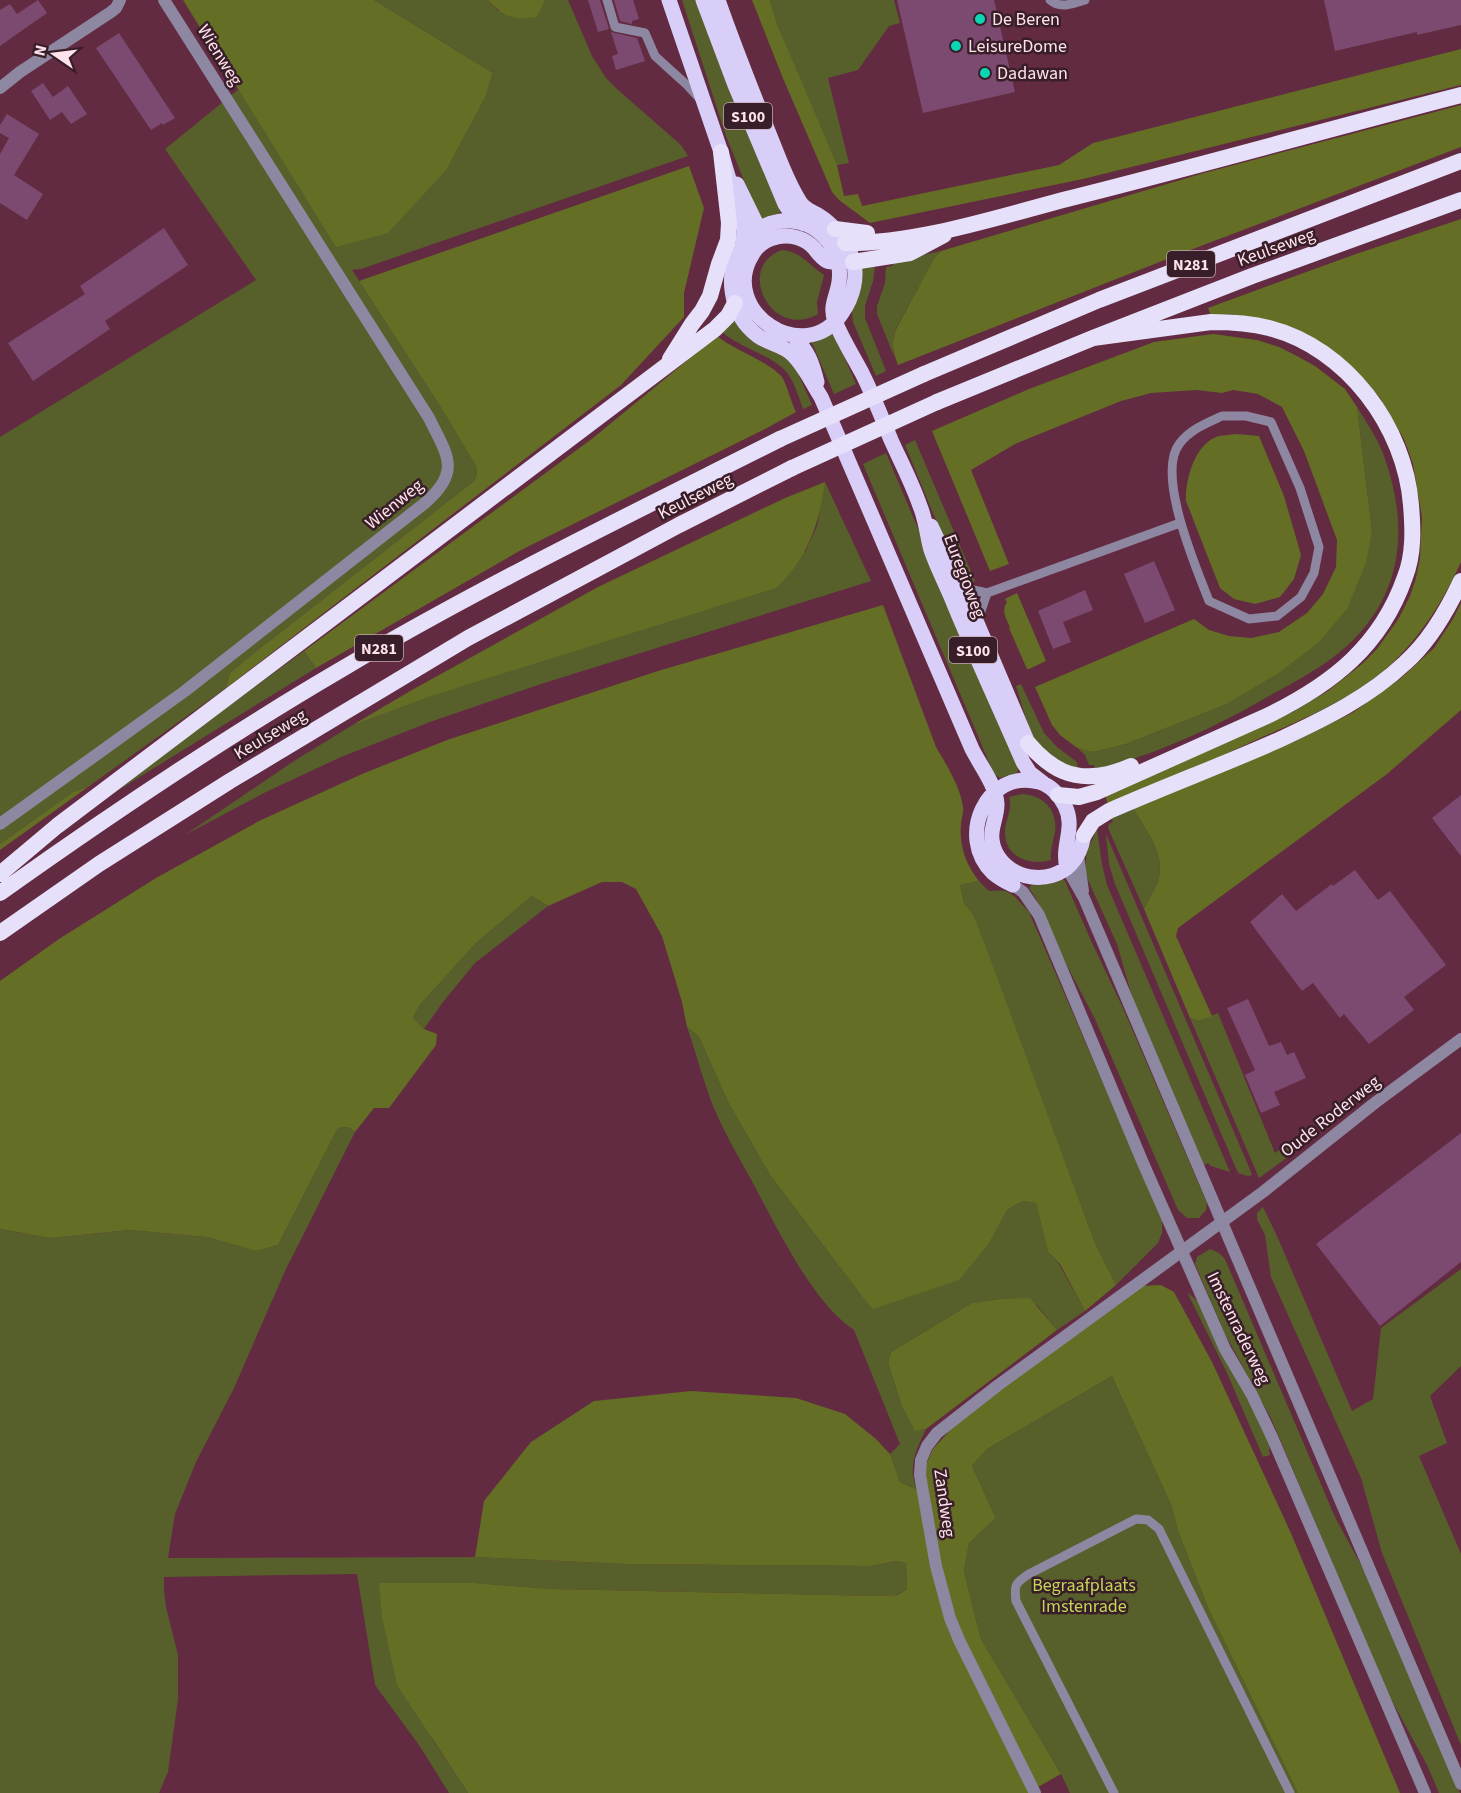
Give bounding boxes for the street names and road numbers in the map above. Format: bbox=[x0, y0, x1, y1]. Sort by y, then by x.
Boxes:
street label: Wienweg bbox=[191, 20, 248, 91]
road number: S100 bbox=[724, 103, 772, 129]
street label: Keulseweg bbox=[1234, 222, 1318, 273]
road number: N281 bbox=[1167, 251, 1215, 277]
street label: Keulseweg bbox=[654, 467, 737, 526]
street label: Wienweg bbox=[360, 473, 429, 536]
street label: Euregioweg bbox=[937, 531, 992, 622]
road number: N281 bbox=[355, 635, 403, 661]
road number: S100 bbox=[949, 637, 997, 663]
street label: Keulseweg bbox=[229, 703, 311, 766]
street label: Oude Roderweg bbox=[1275, 1070, 1385, 1163]
street label: Imstenraderweg bbox=[1200, 1268, 1277, 1389]
street label: Zandweg bbox=[927, 1467, 962, 1539]

